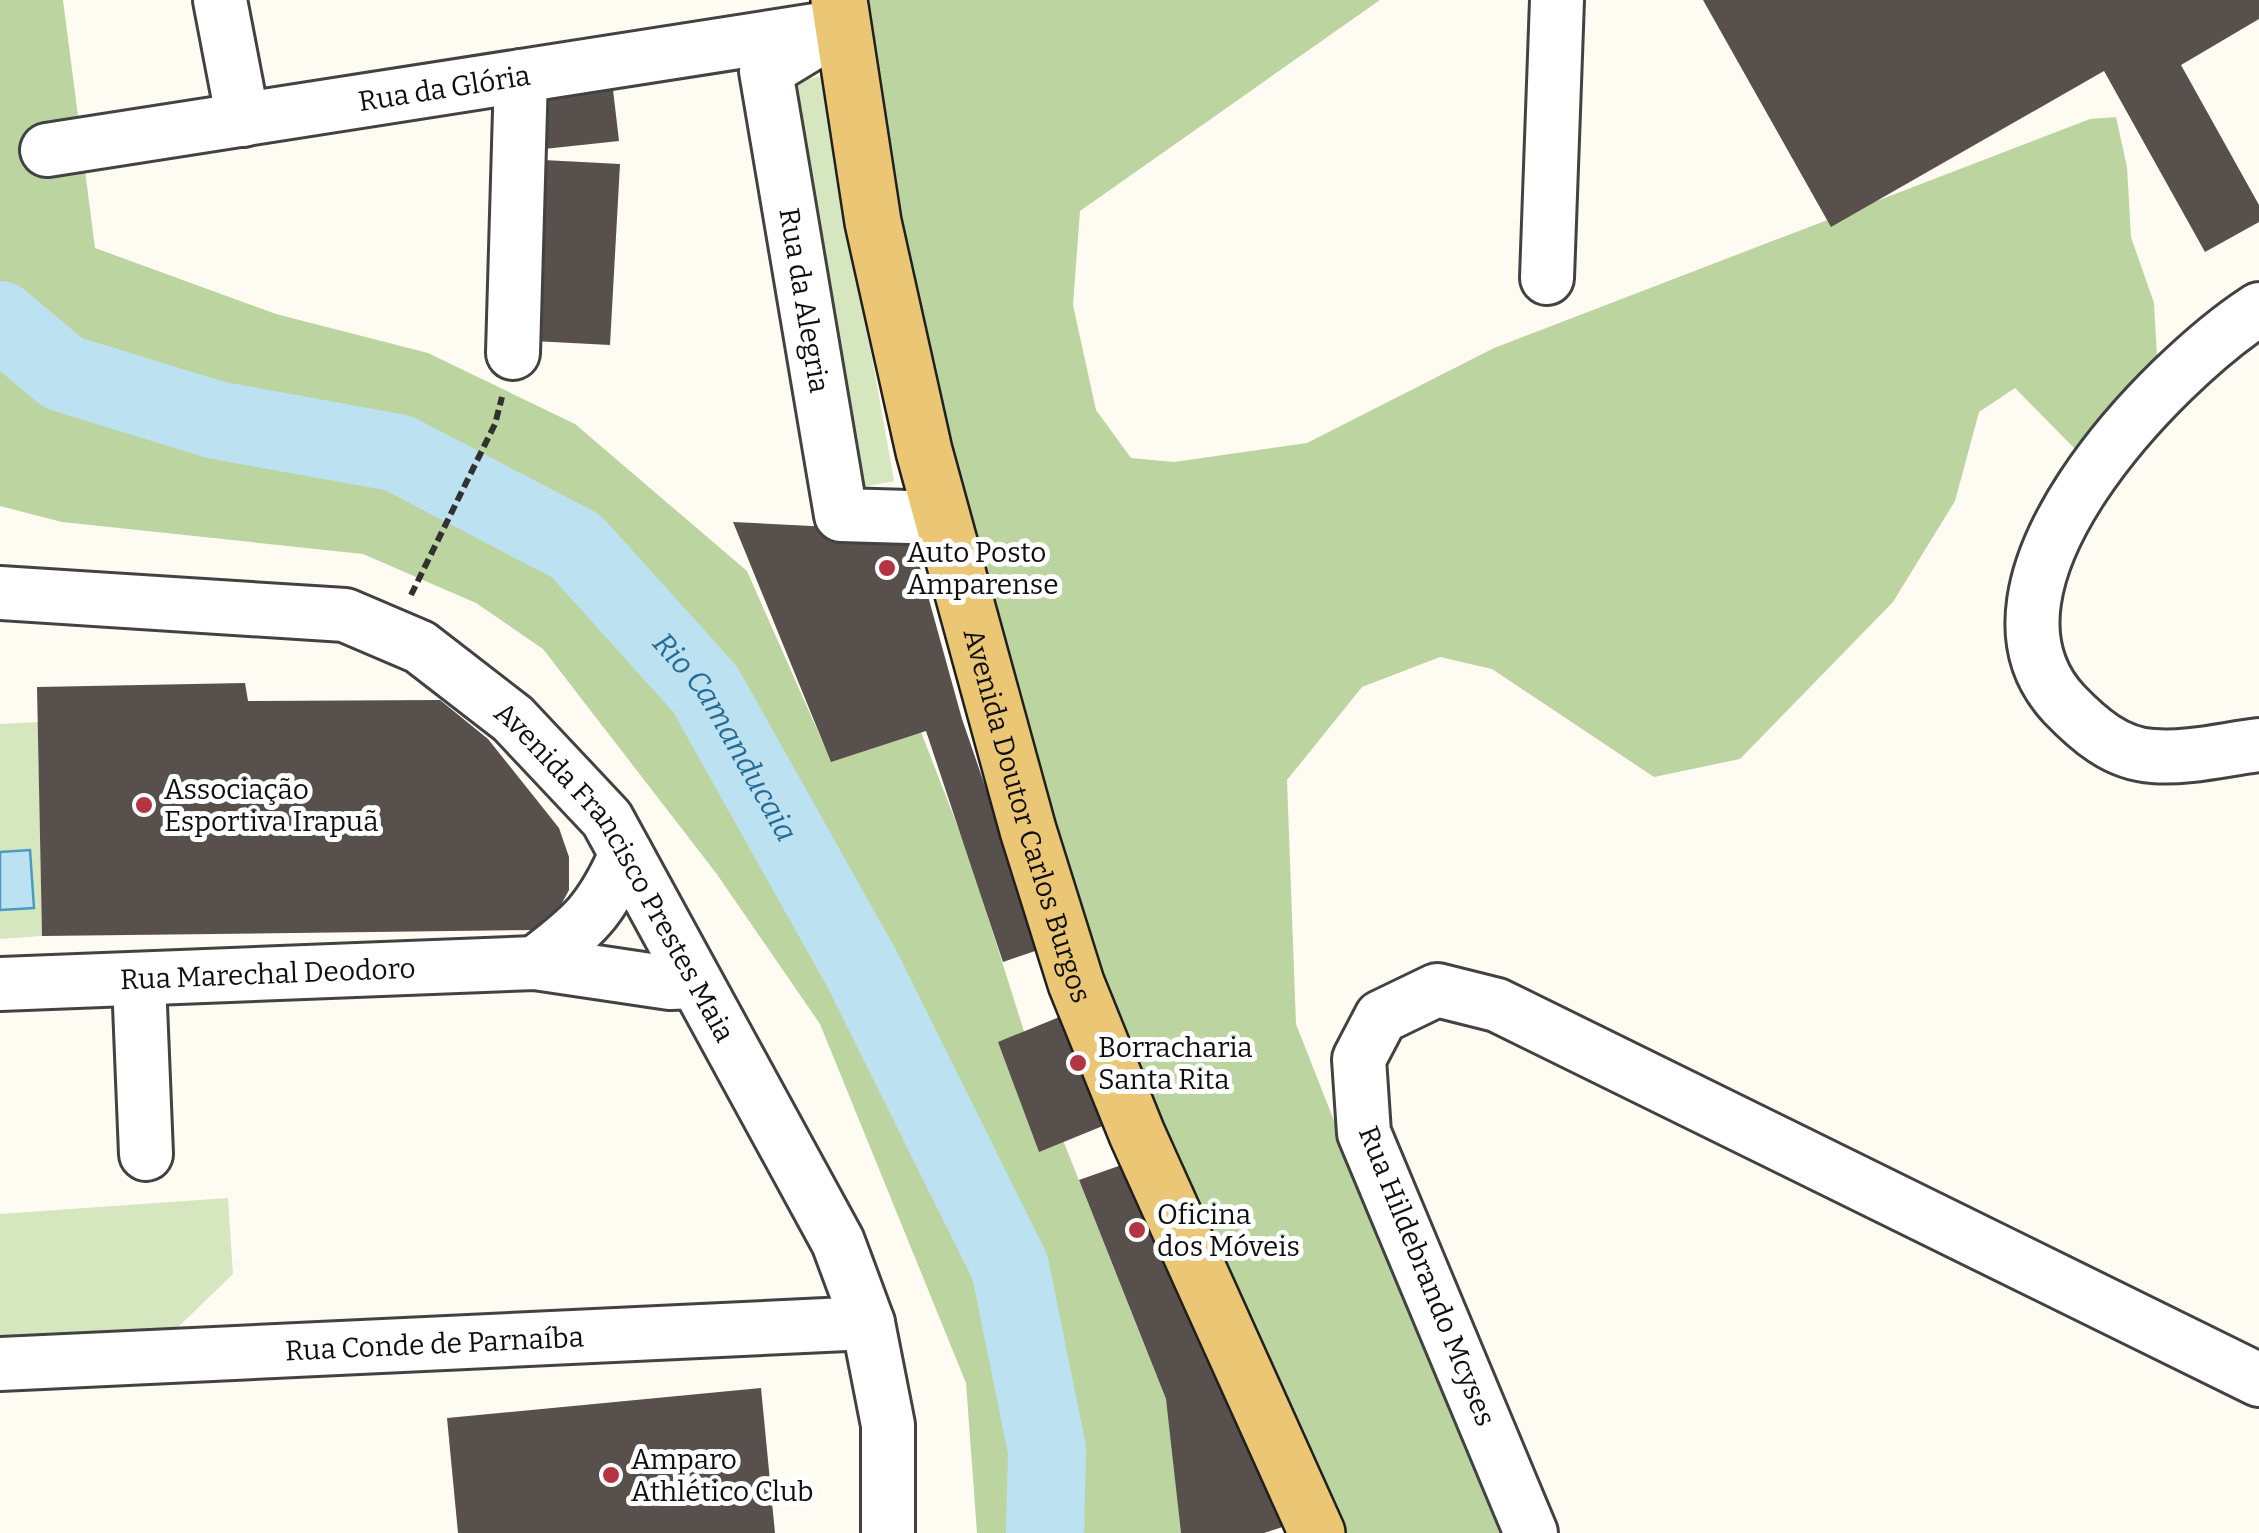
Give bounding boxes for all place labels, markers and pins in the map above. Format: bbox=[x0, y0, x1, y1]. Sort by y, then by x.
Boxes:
place label: Auto Posto Amparense bbox=[907, 536, 1058, 601]
marker: Auto Posto Amparense bbox=[876, 557, 898, 579]
place label: Associação Esportiva Irapuã bbox=[164, 773, 379, 838]
marker: Associação Esportiva Irapuã bbox=[133, 794, 155, 816]
place label: Borracharia Santa Rita bbox=[1098, 1031, 1253, 1096]
marker: Borracharia Santa Rita bbox=[1067, 1052, 1089, 1074]
place label: Oficina dos Móveis bbox=[1157, 1198, 1300, 1263]
marker: Oficina dos Móveis bbox=[1126, 1219, 1148, 1241]
place label: Amparo Athlético Club bbox=[631, 1443, 814, 1508]
marker: Amparo Athlético Club bbox=[600, 1464, 622, 1486]

